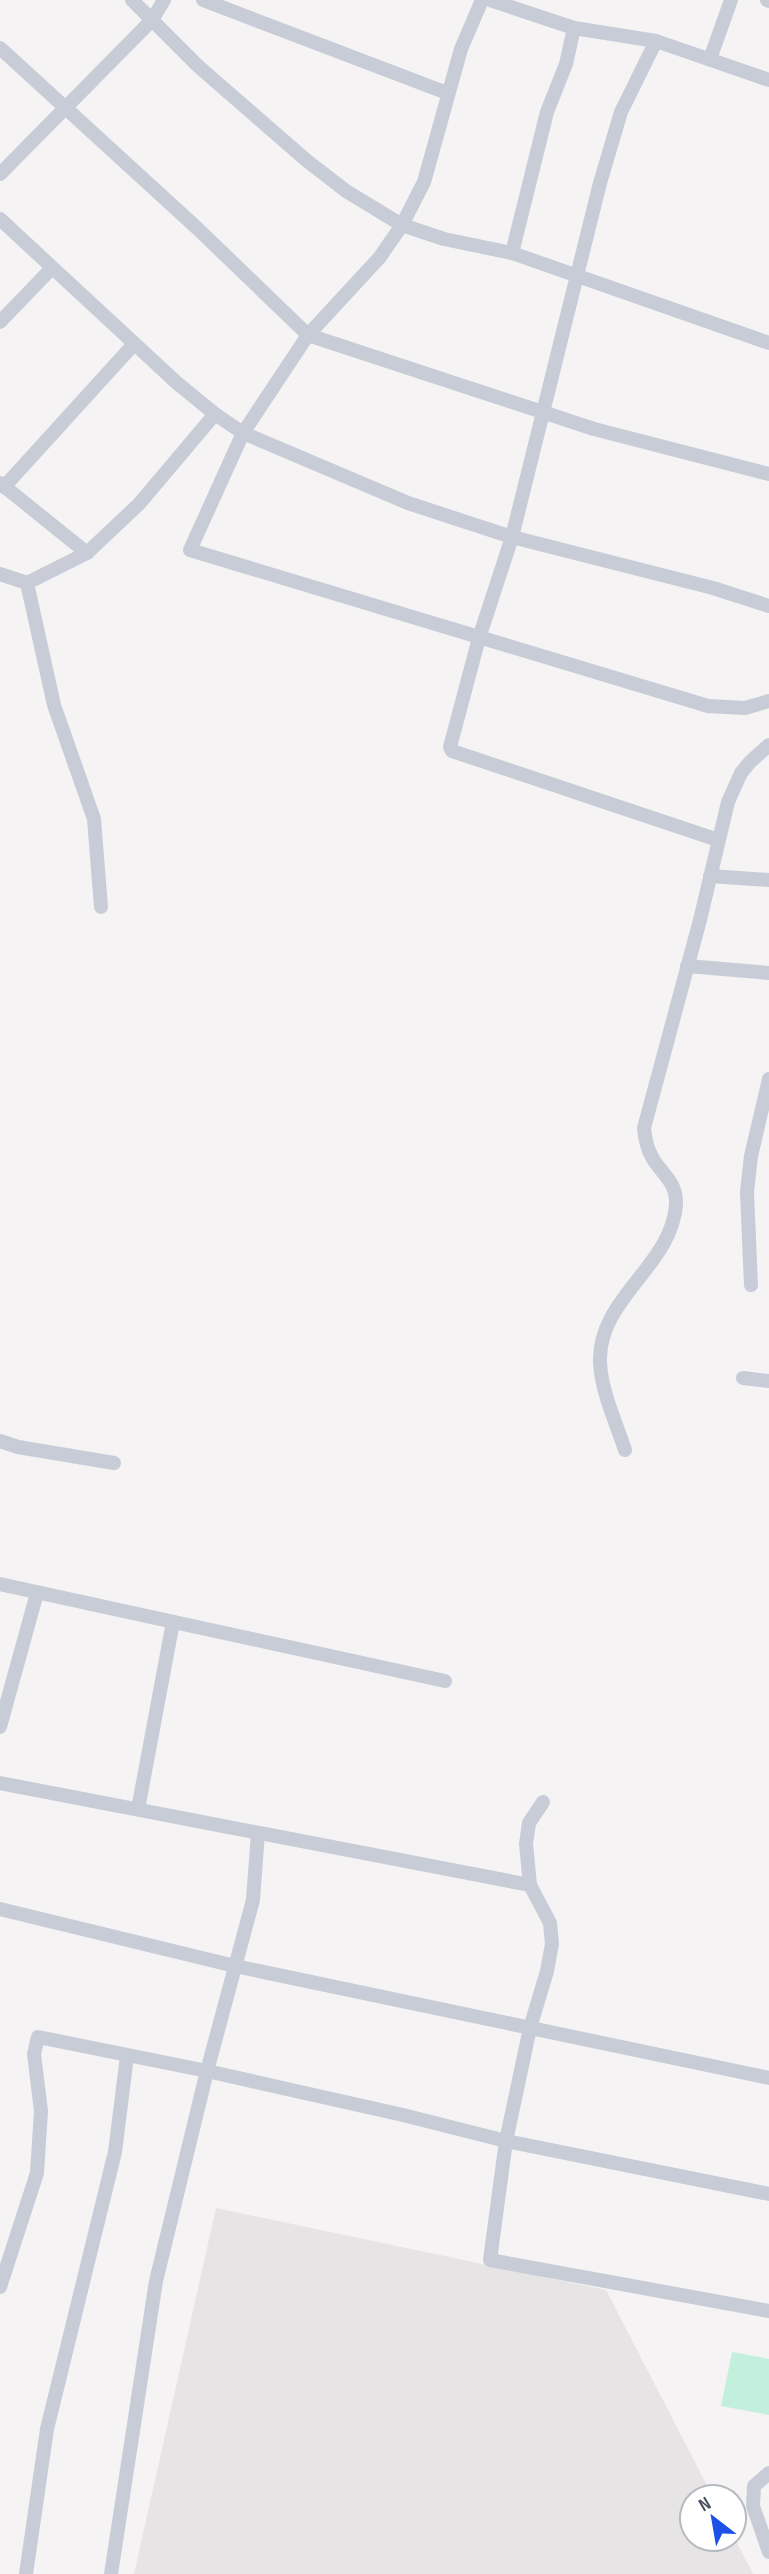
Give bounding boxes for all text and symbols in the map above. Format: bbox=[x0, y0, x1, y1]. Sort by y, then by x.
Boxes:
north arrow bbox=[678, 2483, 748, 2553]
text: N bbox=[695, 2492, 715, 2517]

